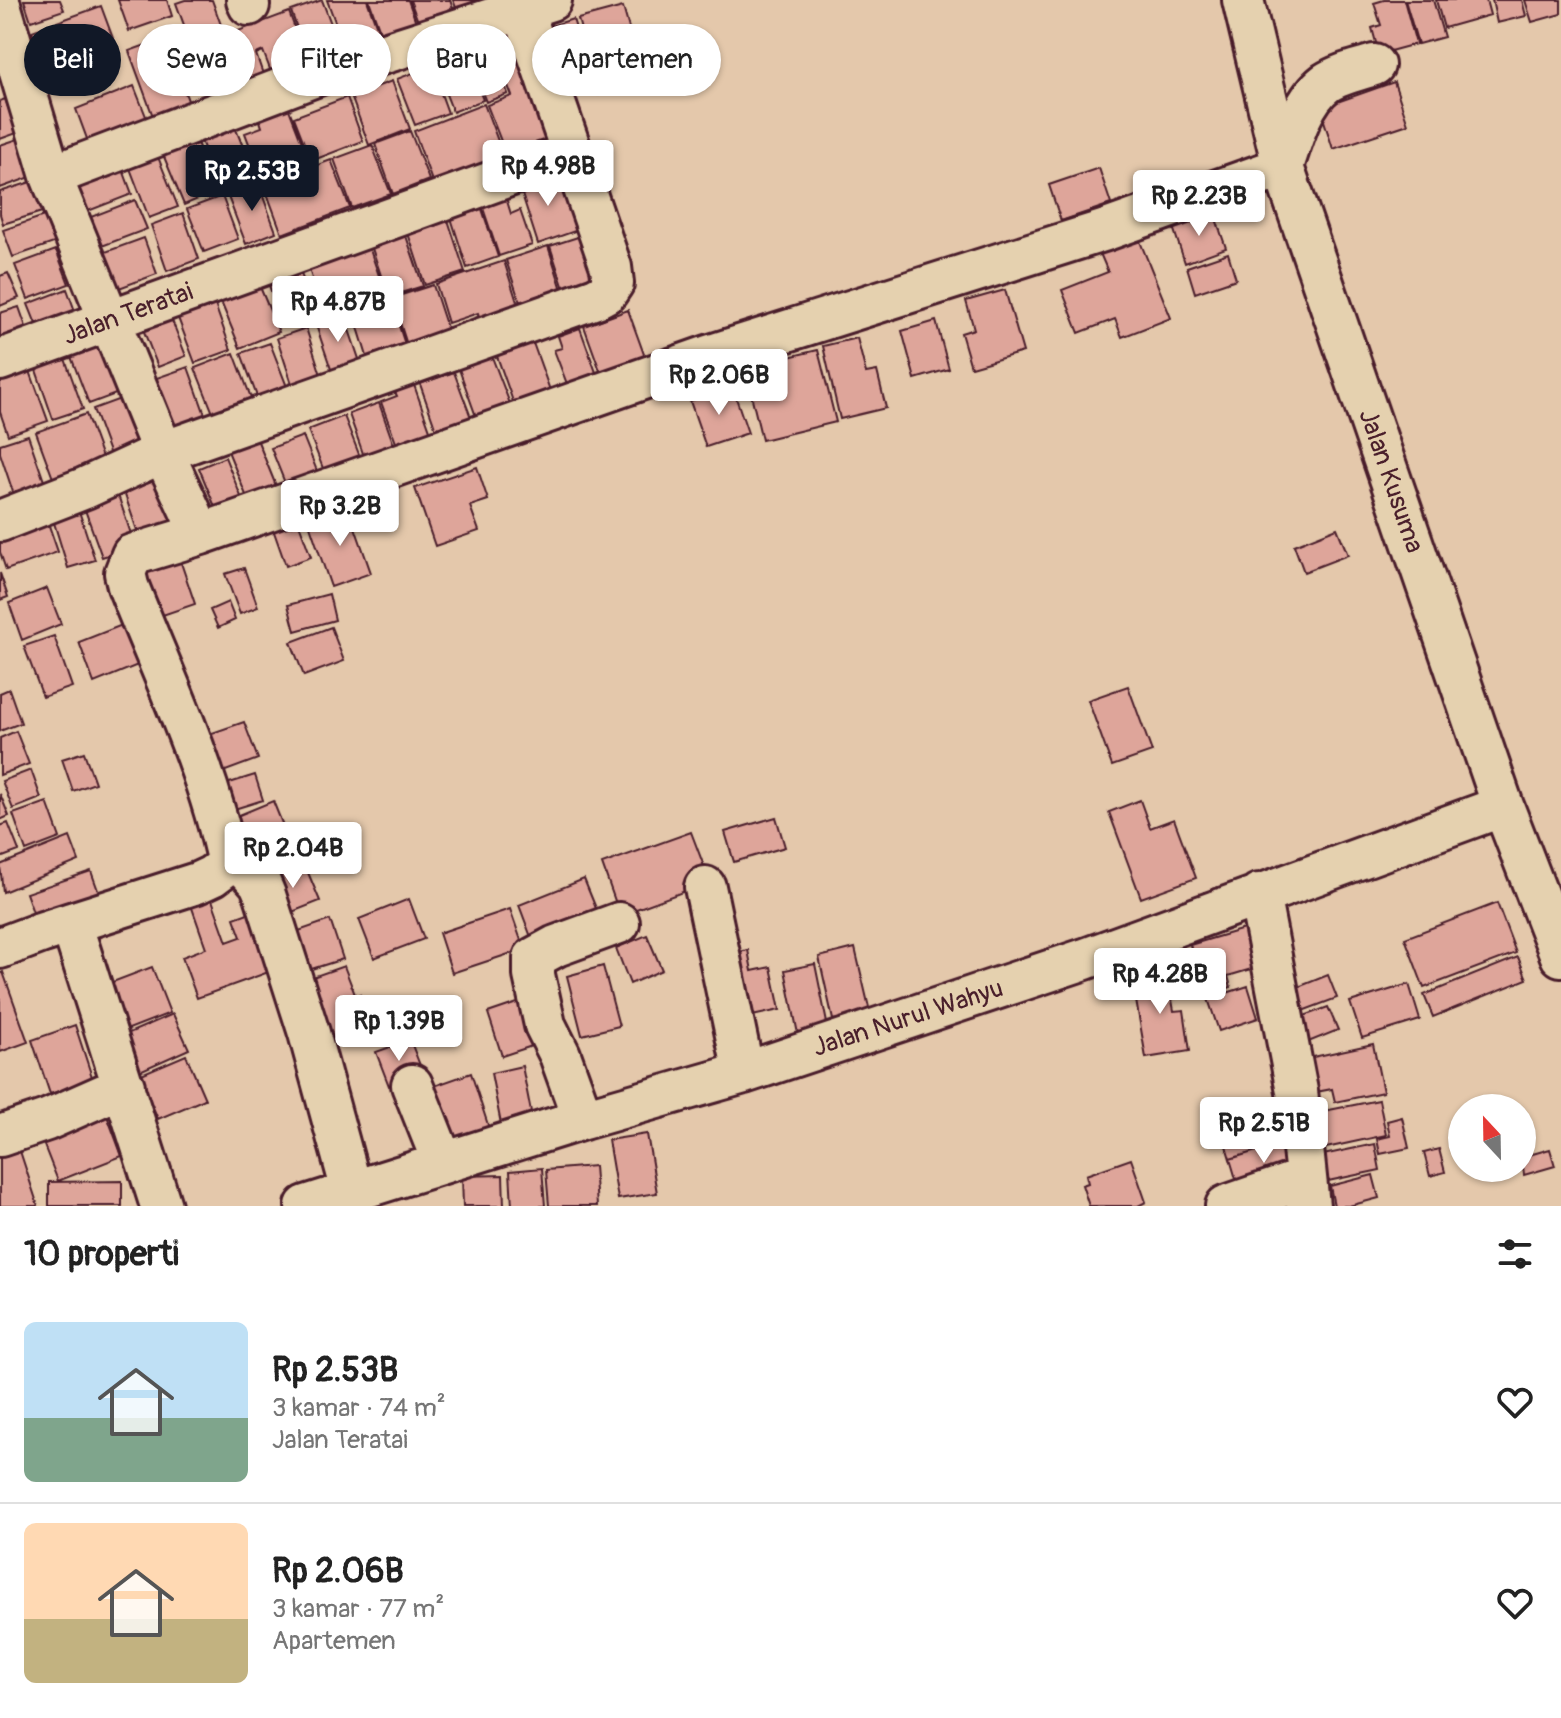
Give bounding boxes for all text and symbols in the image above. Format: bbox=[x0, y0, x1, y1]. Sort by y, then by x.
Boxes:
chip: Beli bbox=[24, 24, 121, 96]
chip: Sewa bbox=[137, 24, 255, 96]
chip: Filter bbox=[271, 24, 391, 96]
chip: Baru bbox=[407, 24, 516, 96]
chip: Apartemen bbox=[532, 24, 721, 96]
pin: Rp 4.98B bbox=[465, 140, 631, 208]
pin: Rp 2.53B bbox=[169, 145, 335, 213]
text: Rp 4.98B bbox=[501, 150, 595, 182]
text: Rp 2.53B bbox=[204, 155, 300, 187]
pin: Rp 2.23B bbox=[1116, 170, 1282, 238]
text: Rp 2.23B bbox=[1151, 180, 1247, 212]
street label: Jalan Teratai bbox=[59, 276, 197, 352]
pin: Rp 4.87B bbox=[255, 276, 421, 344]
text: Rp 4.87B bbox=[290, 286, 386, 318]
pin: Rp 2.06B bbox=[636, 349, 802, 417]
text: Rp 2.06B bbox=[669, 359, 769, 391]
street label: Jalan Kusuma bbox=[1351, 405, 1431, 557]
pin: Rp 3.2B bbox=[266, 480, 414, 548]
text: Rp 3.2B bbox=[299, 490, 381, 522]
pin: Rp 2.04B bbox=[210, 822, 376, 890]
text: Rp 2.04B bbox=[243, 832, 343, 864]
pin: Rp 4.28B bbox=[1077, 948, 1243, 1016]
text: Rp 4.28B bbox=[1112, 958, 1208, 990]
street label: Jalan Nurul Wahyu bbox=[809, 972, 1007, 1064]
pin: Rp 1.39B bbox=[316, 995, 482, 1063]
text: Rp 1.39B bbox=[353, 1005, 445, 1037]
north arrow bbox=[1448, 1094, 1536, 1182]
map controls bbox=[1448, 1094, 1536, 1182]
pin: Rp 2.51B bbox=[1181, 1097, 1347, 1165]
text: Rp 2.51B bbox=[1218, 1107, 1310, 1139]
icon: filters bbox=[1493, 1232, 1537, 1276]
text: 10 properti bbox=[24, 1233, 179, 1276]
text: Rp 2.53B bbox=[272, 1349, 398, 1392]
icon: home bbox=[88, 1354, 184, 1450]
icon: heart bbox=[1493, 1380, 1537, 1424]
text: 3 kamar · 74 m² bbox=[272, 1392, 446, 1424]
text: Jalan Teratai bbox=[272, 1424, 408, 1456]
text: Rp 2.06B bbox=[272, 1550, 404, 1593]
icon: home bbox=[88, 1555, 184, 1651]
icon: heart bbox=[1493, 1581, 1537, 1625]
text: 3 kamar · 77 m² bbox=[272, 1593, 444, 1625]
text: Apartemen bbox=[272, 1625, 396, 1657]

